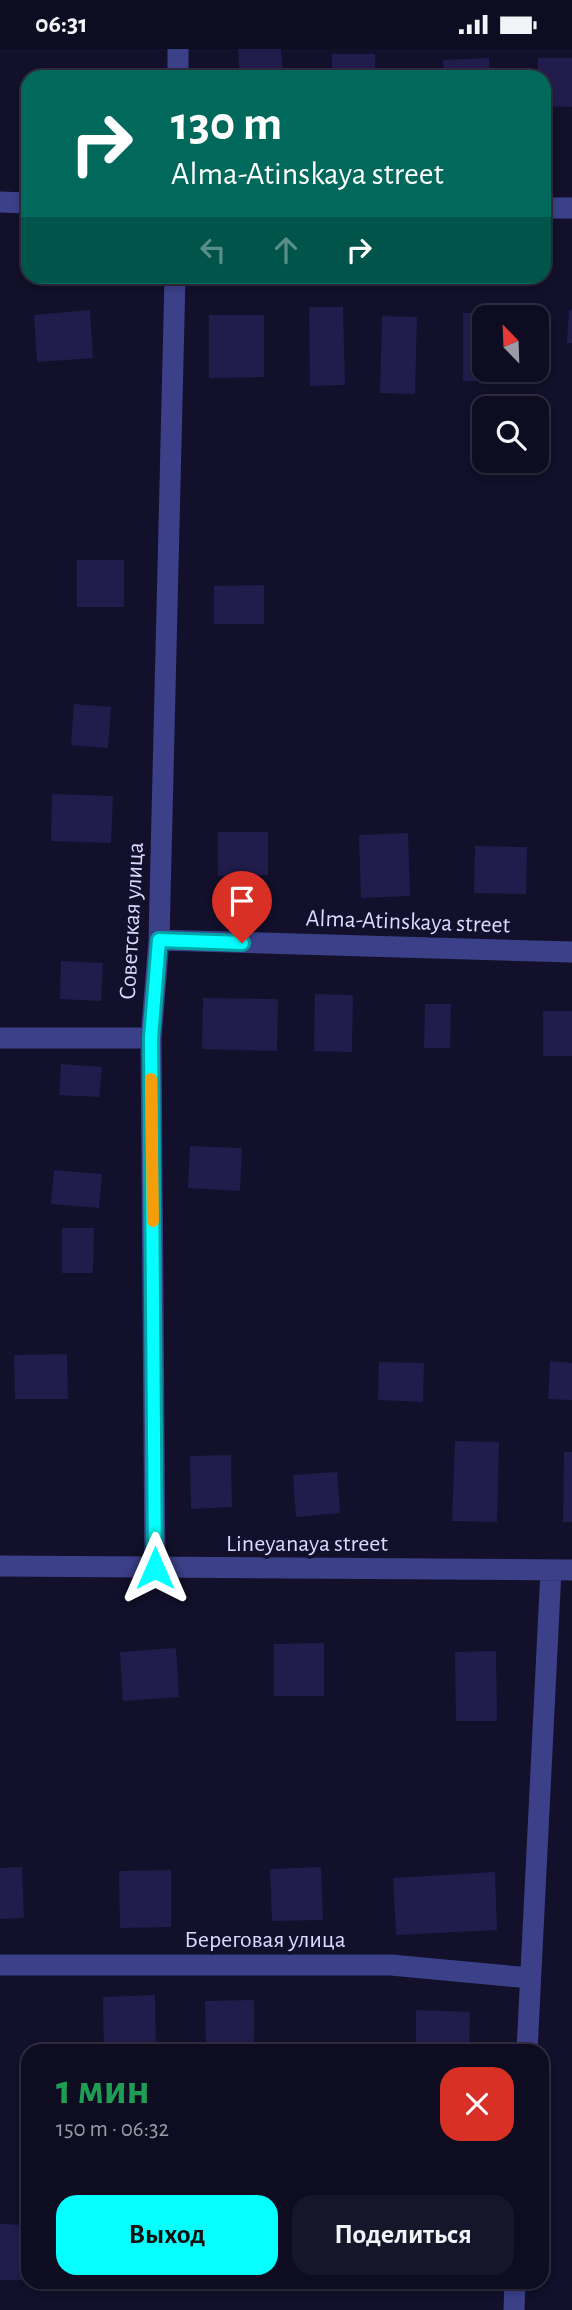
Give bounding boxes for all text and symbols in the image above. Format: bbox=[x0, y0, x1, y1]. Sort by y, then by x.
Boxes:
text: 06:31 bbox=[35, 11, 88, 37]
icon: right bbox=[56, 98, 147, 189]
text: 130 m bbox=[171, 100, 282, 149]
text: Alma-Atinskaya street bbox=[171, 158, 444, 190]
icon: left bbox=[194, 231, 232, 269]
icon: ahead bbox=[267, 231, 305, 269]
icon: right bbox=[340, 231, 378, 269]
north arrow bbox=[472, 305, 550, 381]
map controls bbox=[472, 305, 549, 473]
button: search bbox=[472, 396, 549, 473]
street label: Советская улица bbox=[116, 842, 148, 1001]
pin bbox=[212, 871, 272, 943]
icon: arrive bbox=[223, 882, 261, 920]
street label: Alma-Atinskaya street bbox=[305, 906, 511, 938]
position arrow bbox=[118, 1531, 192, 1605]
street label: Lineyanaya street bbox=[226, 1532, 388, 1556]
street label: Береговая улица bbox=[184, 1928, 346, 1952]
button: close bbox=[440, 2067, 514, 2141]
text: 1 мин bbox=[56, 2069, 150, 2111]
text: 150 m · 06:32 bbox=[56, 2118, 169, 2141]
button: Выход bbox=[56, 2195, 278, 2275]
button: Поделиться bbox=[292, 2195, 514, 2275]

